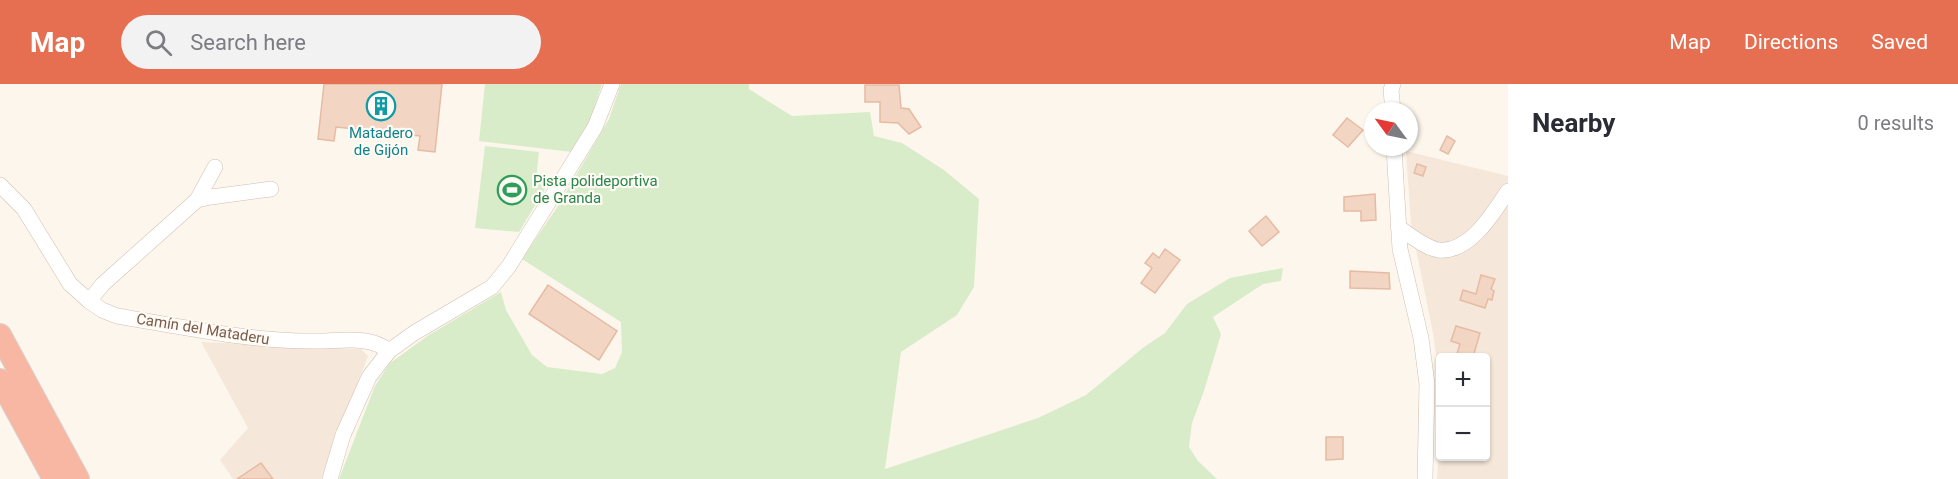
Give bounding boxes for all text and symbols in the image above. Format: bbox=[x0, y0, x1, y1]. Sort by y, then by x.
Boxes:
search box bbox=[121, 15, 541, 69]
text: Map bbox=[30, 26, 85, 59]
icon: search bbox=[142, 26, 175, 59]
text: Search here bbox=[190, 30, 306, 55]
text: Map bbox=[1669, 30, 1711, 54]
text: Directions bbox=[1744, 30, 1838, 54]
text: Saved bbox=[1871, 30, 1928, 54]
building icon: Matadero de Gijón bbox=[365, 90, 397, 122]
north arrow bbox=[1364, 102, 1418, 156]
text: Nearby bbox=[1532, 108, 1615, 138]
text: 0 results bbox=[1858, 111, 1934, 135]
place label: Matadero de Gijón bbox=[349, 124, 413, 159]
place label: Pista polideportiva de Granda bbox=[533, 172, 658, 207]
sports icon: Pista polideportiva de Granda bbox=[496, 174, 528, 206]
street label: Camín del Mataderu bbox=[135, 310, 271, 348]
map controls bbox=[1436, 353, 1490, 461]
button: + bbox=[1436, 353, 1490, 407]
button: − bbox=[1436, 407, 1490, 461]

